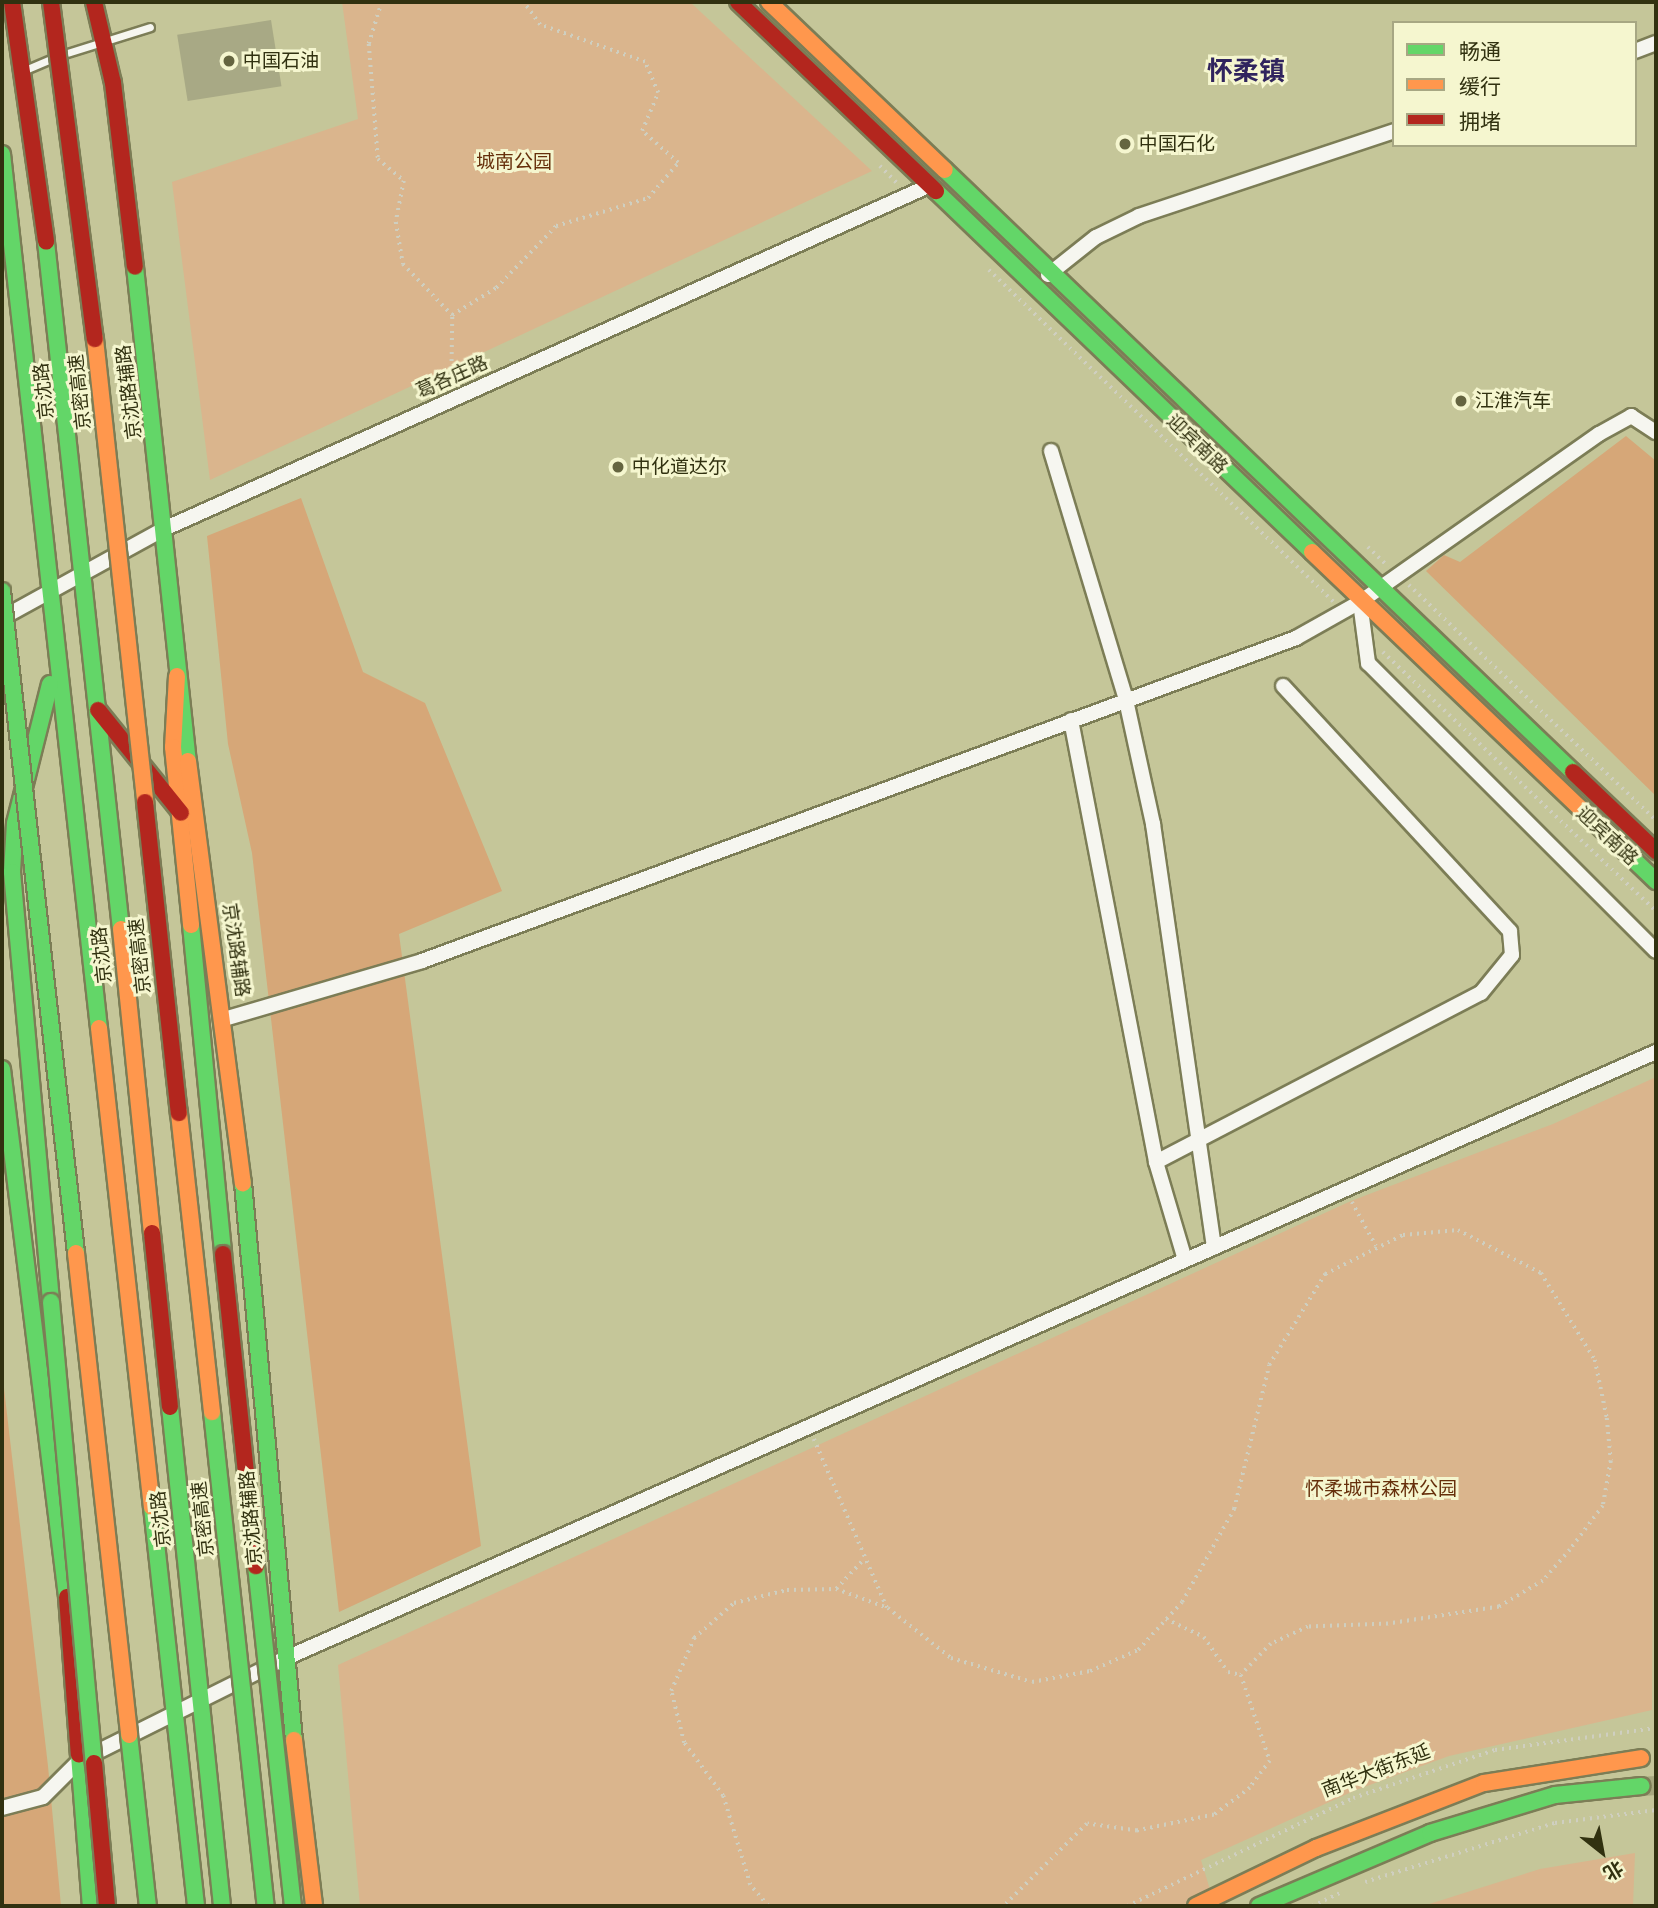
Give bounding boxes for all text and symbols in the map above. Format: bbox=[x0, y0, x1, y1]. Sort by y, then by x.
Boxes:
legend bbox=[1392, 21, 1637, 147]
text: 畅通 bbox=[1459, 40, 1501, 63]
place label: 中国石油 bbox=[243, 50, 319, 72]
marker: 中国石油 bbox=[221, 53, 237, 69]
district label: 怀柔镇 bbox=[1207, 56, 1285, 88]
text: 缓行 bbox=[1459, 75, 1501, 98]
text: 拥堵 bbox=[1459, 110, 1501, 133]
place label: 中国石化 bbox=[1139, 133, 1215, 155]
marker: 中国石化 bbox=[1117, 136, 1133, 152]
park label: 城南公园 bbox=[476, 151, 552, 173]
street label: 京沈路辅路 bbox=[112, 343, 146, 441]
street label: 葛各庄路 bbox=[413, 351, 491, 403]
street label: 京密高速 bbox=[65, 353, 95, 431]
street label: 京沈路 bbox=[30, 361, 58, 421]
place label: 江淮汽车 bbox=[1475, 390, 1551, 412]
marker: 江淮汽车 bbox=[1453, 393, 1469, 409]
street label: 迎宾南路 bbox=[1162, 409, 1232, 479]
place label: 中化道达尔 bbox=[632, 456, 727, 478]
marker: 中化道达尔 bbox=[610, 459, 626, 475]
street label: 迎宾南路 bbox=[1571, 802, 1643, 870]
street label: 京沈路辅路 bbox=[218, 901, 254, 999]
street label: 京密高速 bbox=[125, 917, 155, 995]
street label: 京沈路 bbox=[88, 925, 116, 985]
street label: 京沈路辅路 bbox=[236, 1470, 266, 1566]
park label: 怀柔城市森林公园 bbox=[1305, 1478, 1457, 1500]
street label: 京密高速 bbox=[188, 1480, 218, 1558]
street label: 京沈路 bbox=[147, 1489, 175, 1549]
street label: 南华大街东延 bbox=[1319, 1740, 1433, 1802]
north arrow bbox=[1567, 1817, 1637, 1887]
text: 北 bbox=[1600, 1857, 1627, 1884]

